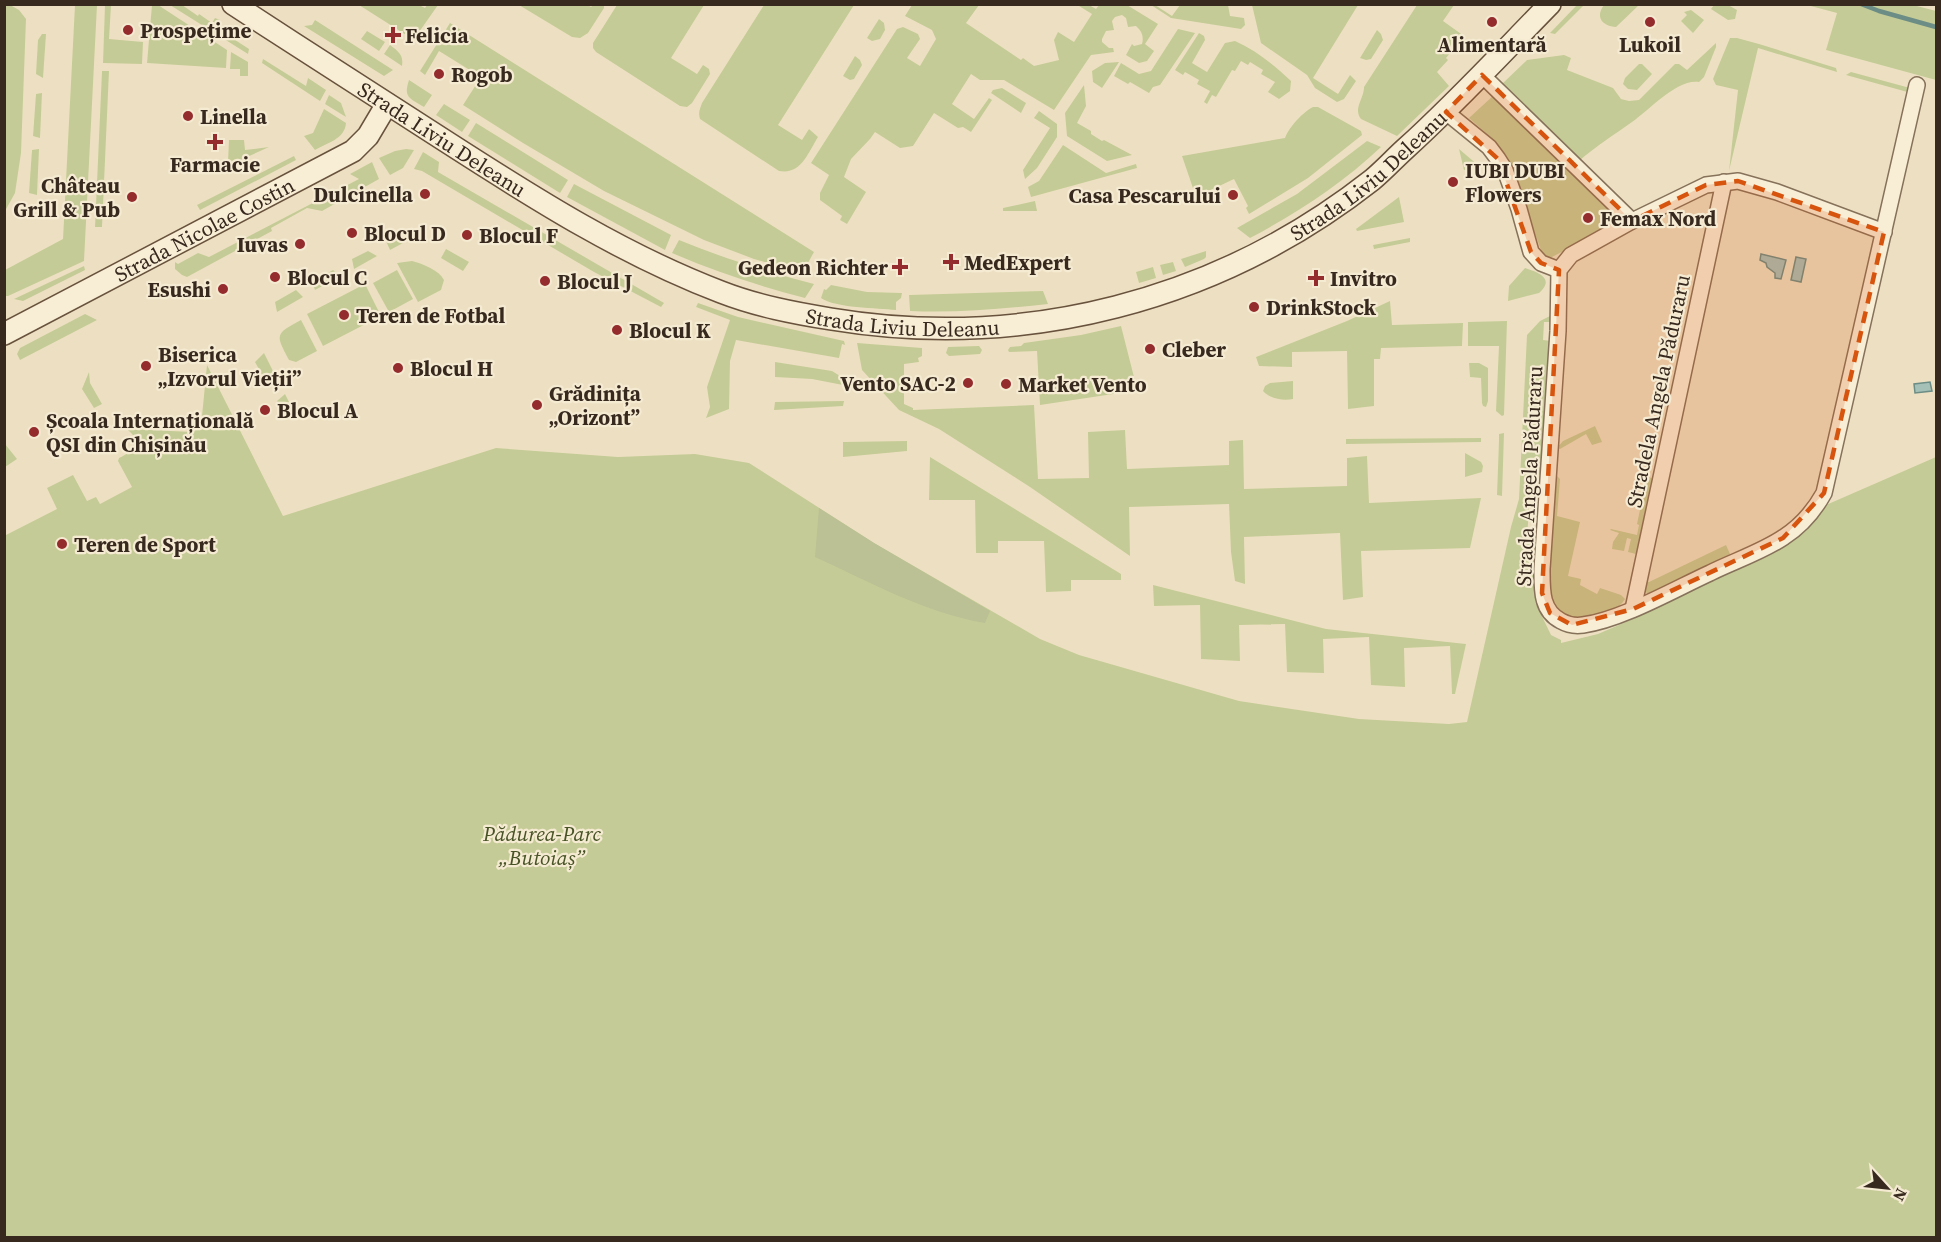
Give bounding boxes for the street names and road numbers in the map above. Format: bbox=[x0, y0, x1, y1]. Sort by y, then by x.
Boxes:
street label: Strada Liviu Deleanu bbox=[353, 74, 532, 203]
street label: Strada Liviu Deleanu bbox=[1284, 103, 1453, 247]
street label: Strada Nicolae Costin bbox=[109, 170, 299, 288]
street label: Stradela Angela Păduraru bbox=[1619, 272, 1697, 510]
street label: Strada Liviu Deleanu bbox=[804, 300, 1001, 343]
street label: Strada Angela Păduraru bbox=[1509, 365, 1549, 587]

